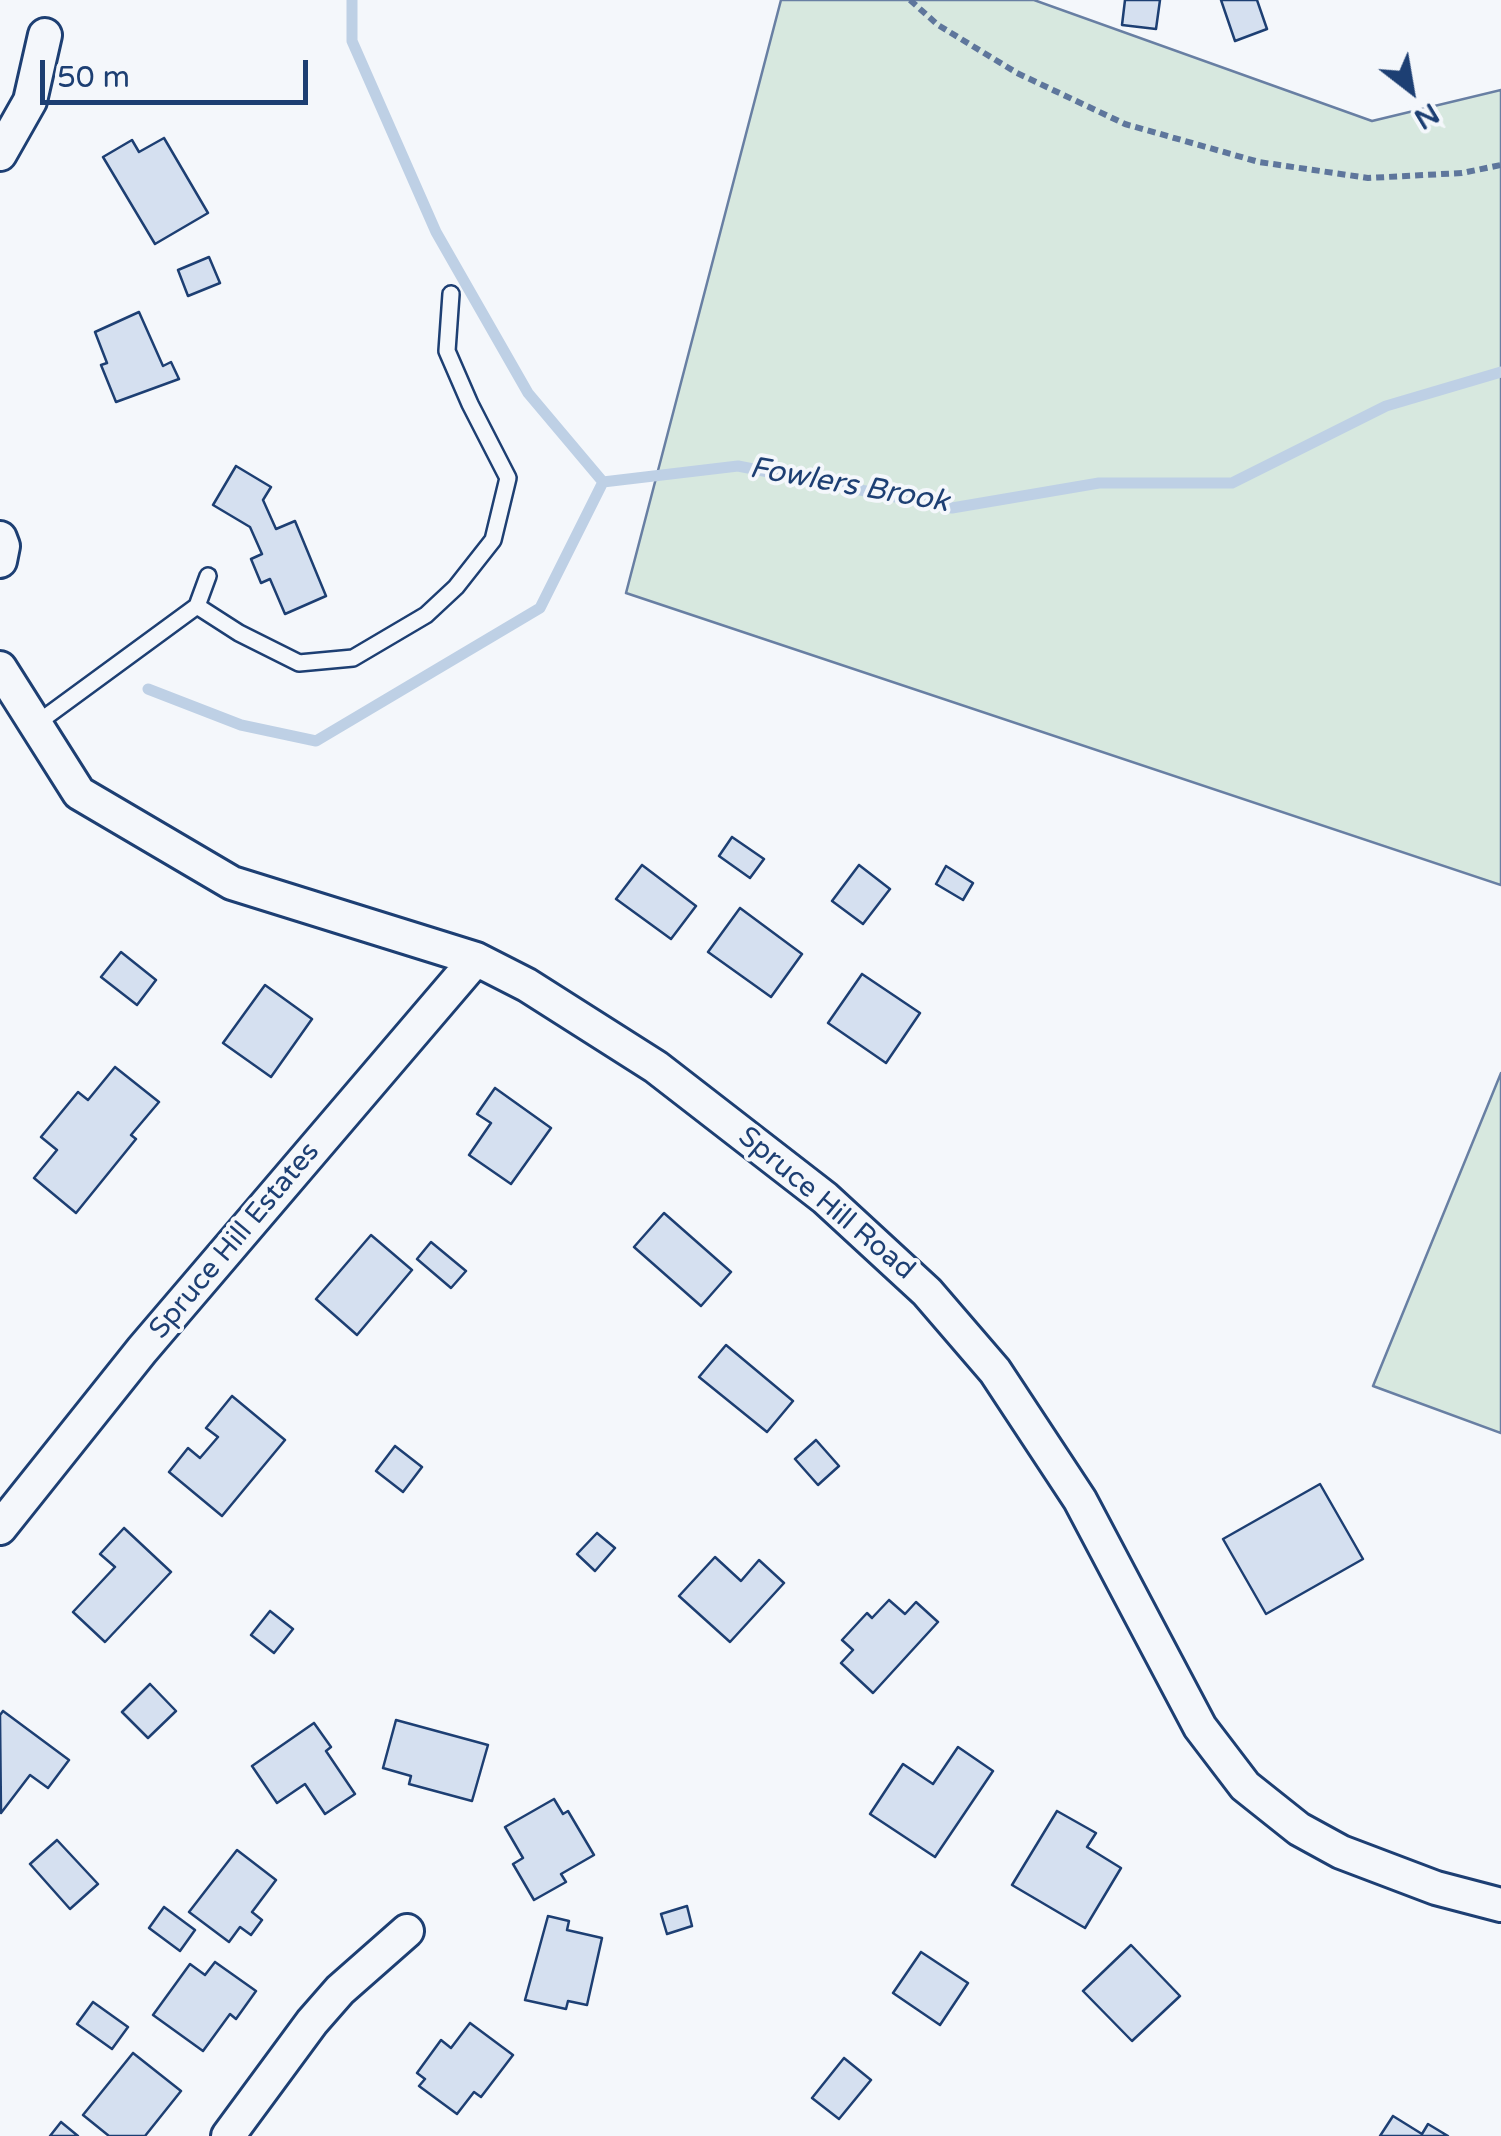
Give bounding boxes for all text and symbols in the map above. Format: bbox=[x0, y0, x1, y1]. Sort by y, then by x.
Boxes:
scale bar bbox=[45, 40, 312, 102]
north arrow bbox=[1361, 40, 1461, 140]
text: 50 m bbox=[57, 59, 130, 96]
text: N bbox=[1408, 95, 1445, 136]
water label: Fowlers Brook bbox=[747, 451, 951, 521]
street label: Spruce Hill Road bbox=[731, 1120, 921, 1288]
street label: Spruce Hill Estates bbox=[143, 1136, 327, 1346]

